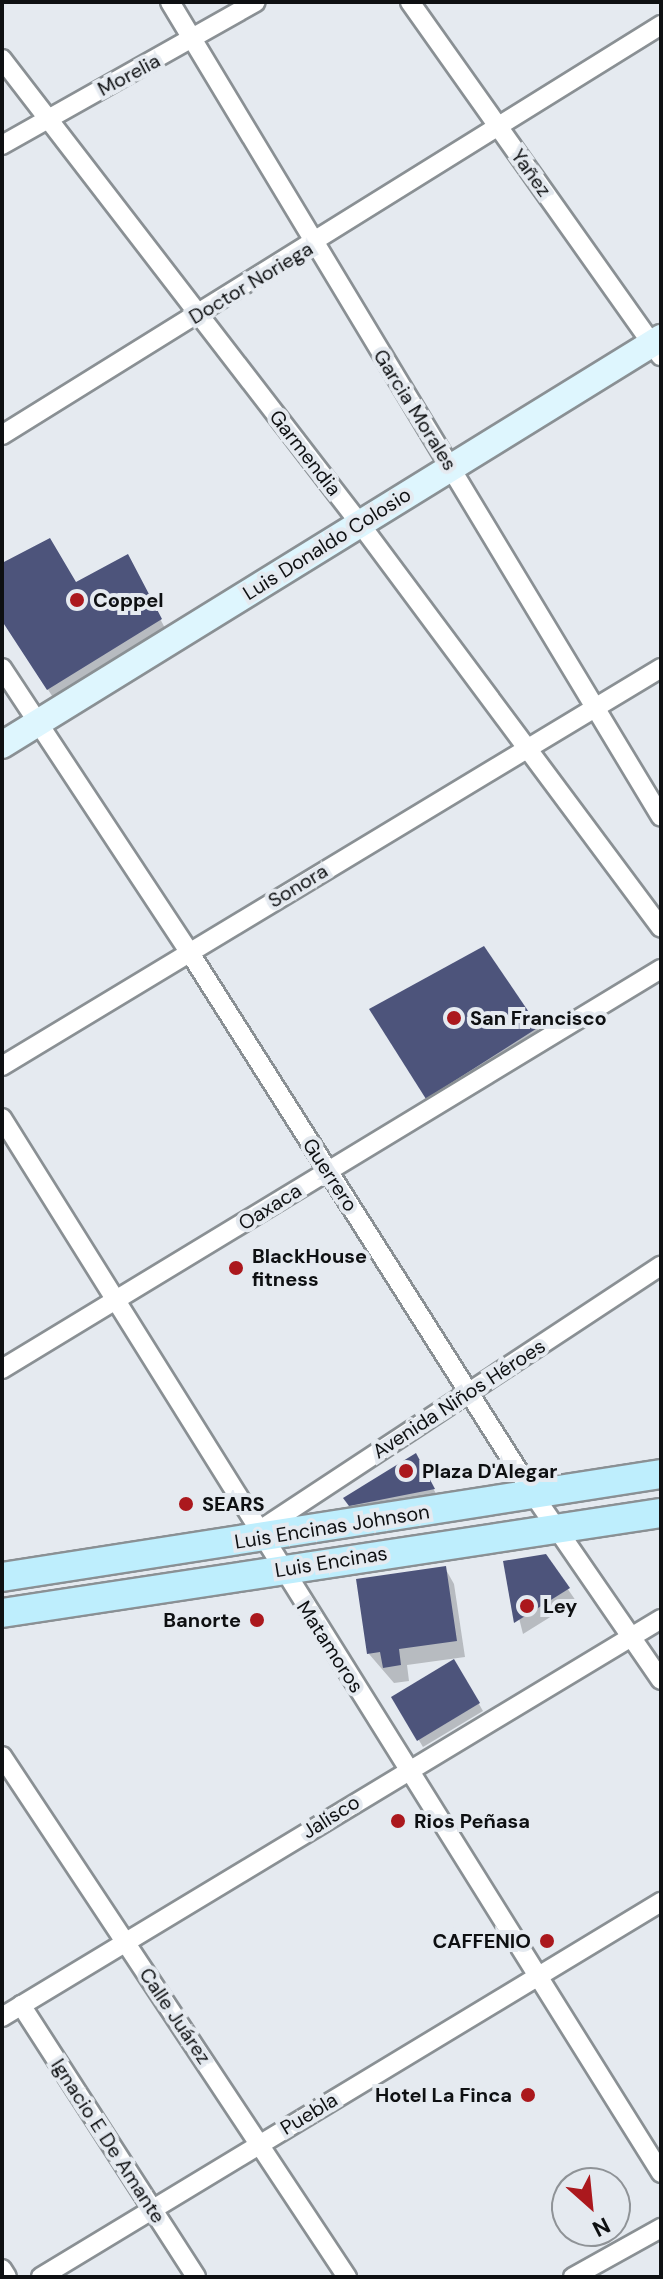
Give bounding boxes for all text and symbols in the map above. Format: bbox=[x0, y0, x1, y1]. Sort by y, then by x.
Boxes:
street label: Morelia bbox=[94, 49, 164, 101]
street label: Yañez bbox=[506, 144, 556, 202]
street label: Doctor Noriega bbox=[185, 237, 317, 329]
street label: Garcia Morales bbox=[368, 345, 462, 475]
street label: Garmendia bbox=[264, 405, 346, 501]
street label: Luis Donaldo Colosio bbox=[239, 483, 415, 605]
place label: Coppel bbox=[93, 588, 164, 612]
marker: Coppel bbox=[68, 591, 86, 609]
street label: Sonora bbox=[264, 859, 332, 913]
place label: San Francisco bbox=[470, 1006, 607, 1030]
marker: San Francisco bbox=[445, 1009, 463, 1027]
street label: Guerrero bbox=[297, 1134, 363, 1216]
street label: Oaxaca bbox=[234, 1178, 306, 1236]
place label: BlackHouse fitness bbox=[252, 1244, 367, 1291]
marker: BlackHouse fitness bbox=[227, 1259, 245, 1277]
street label: Avenida Niños Héroes bbox=[368, 1334, 550, 1464]
place label: Plaza D'Alegar bbox=[422, 1459, 557, 1483]
marker: Plaza D'Alegar bbox=[397, 1462, 415, 1480]
place label: SEARS bbox=[202, 1492, 265, 1516]
marker: SEARS bbox=[177, 1495, 195, 1513]
street label: Luis Encinas Johnson bbox=[233, 1500, 431, 1554]
street label: Luis Encinas bbox=[273, 1541, 389, 1583]
place label: Ley bbox=[543, 1594, 577, 1618]
street label: Matamoros bbox=[291, 1597, 369, 1697]
marker: Ley bbox=[518, 1597, 536, 1615]
place label: Banorte bbox=[163, 1608, 241, 1632]
marker: Banorte bbox=[248, 1611, 266, 1629]
street label: Jalisco bbox=[298, 1790, 364, 1844]
place label: Rios Peñasa bbox=[414, 1809, 530, 1833]
marker: Rios Peñasa bbox=[389, 1812, 407, 1830]
place label: CAFFENIO bbox=[433, 1929, 531, 1953]
marker: CAFFENIO bbox=[538, 1932, 556, 1950]
street label: Calle Juárez bbox=[134, 1963, 216, 2069]
street label: Ignacio E De Amante bbox=[46, 2054, 170, 2228]
place label: Hotel La Finca bbox=[375, 2083, 512, 2107]
marker: Hotel La Finca bbox=[519, 2086, 537, 2104]
street label: Puebla bbox=[276, 2088, 342, 2140]
north arrow bbox=[551, 2167, 631, 2247]
text: N bbox=[587, 2210, 615, 2244]

